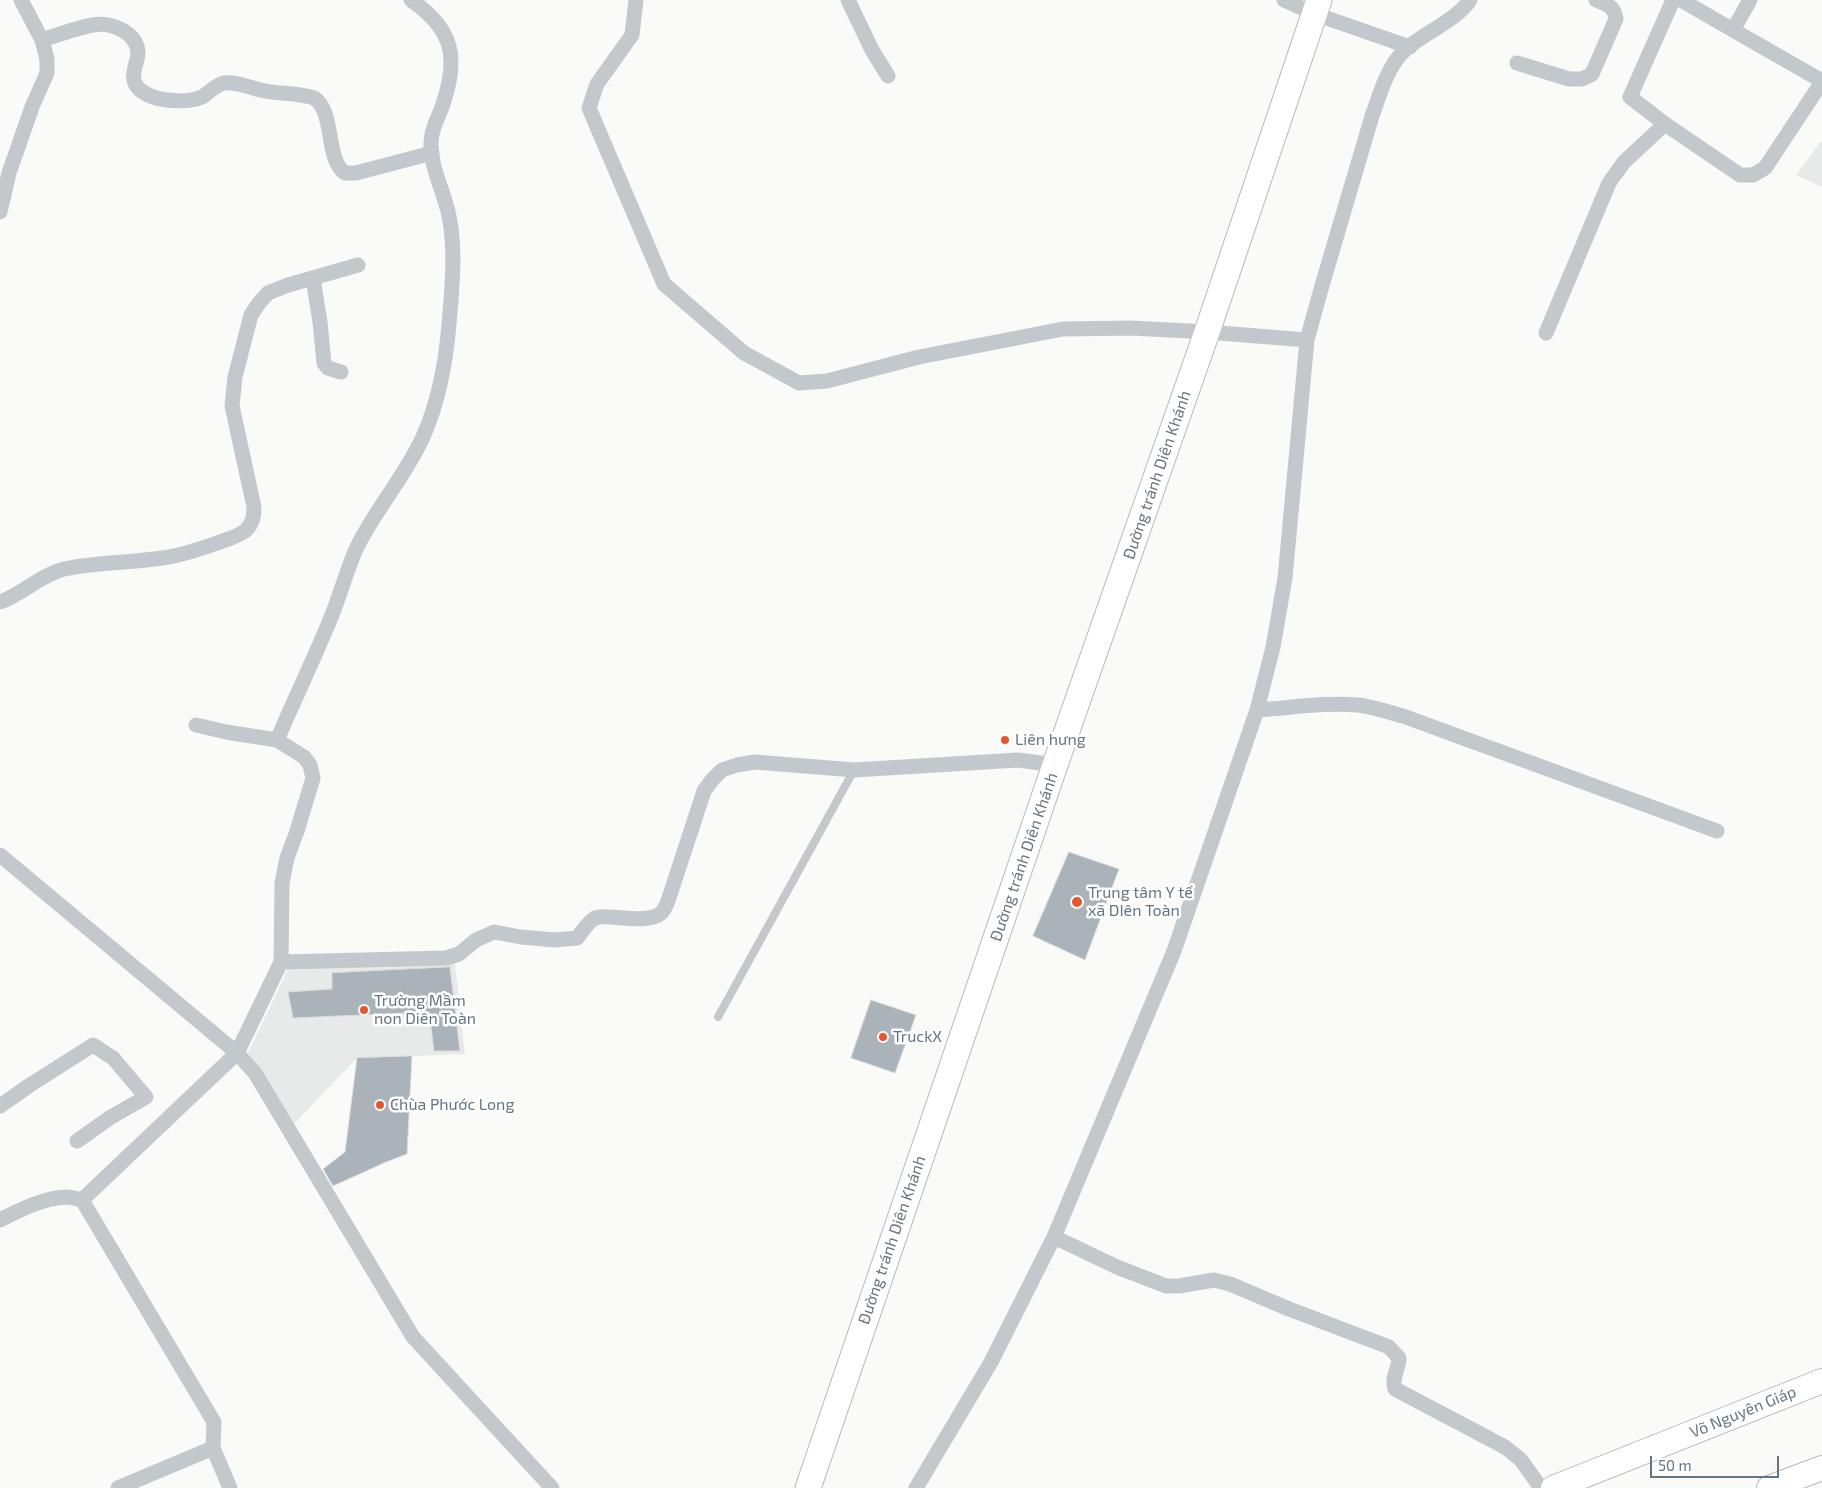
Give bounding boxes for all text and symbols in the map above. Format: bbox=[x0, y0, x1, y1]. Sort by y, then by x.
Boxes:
street label: Đường tránh Diên Khánh bbox=[1119, 388, 1195, 562]
place label: Liên hưng bbox=[1015, 730, 1086, 750]
marker: Liên hưng bbox=[999, 734, 1011, 746]
street label: Đường tránh Diên Khánh bbox=[986, 770, 1062, 944]
place label: Trung tâm Y tế xã DIên Toàn bbox=[1088, 883, 1193, 921]
marker: Trung tâm Y tế xã DIên Toàn bbox=[1070, 895, 1084, 909]
place label: Trường Mầm non Diên Toàn bbox=[374, 991, 476, 1029]
marker: Trường Mầm non Diên Toàn bbox=[358, 1004, 370, 1016]
place label: TruckX bbox=[893, 1027, 942, 1047]
marker: TruckX bbox=[877, 1031, 889, 1043]
place label: Chùa Phước Long bbox=[390, 1095, 514, 1115]
marker: Chùa Phước Long bbox=[374, 1099, 386, 1111]
street label: Đường tránh Diên Khánh bbox=[854, 1153, 930, 1327]
street label: Võ Nguyên Giáp bbox=[1687, 1382, 1799, 1442]
scale bar bbox=[1652, 1446, 1781, 1478]
text: 50 m bbox=[1658, 1456, 1692, 1474]

